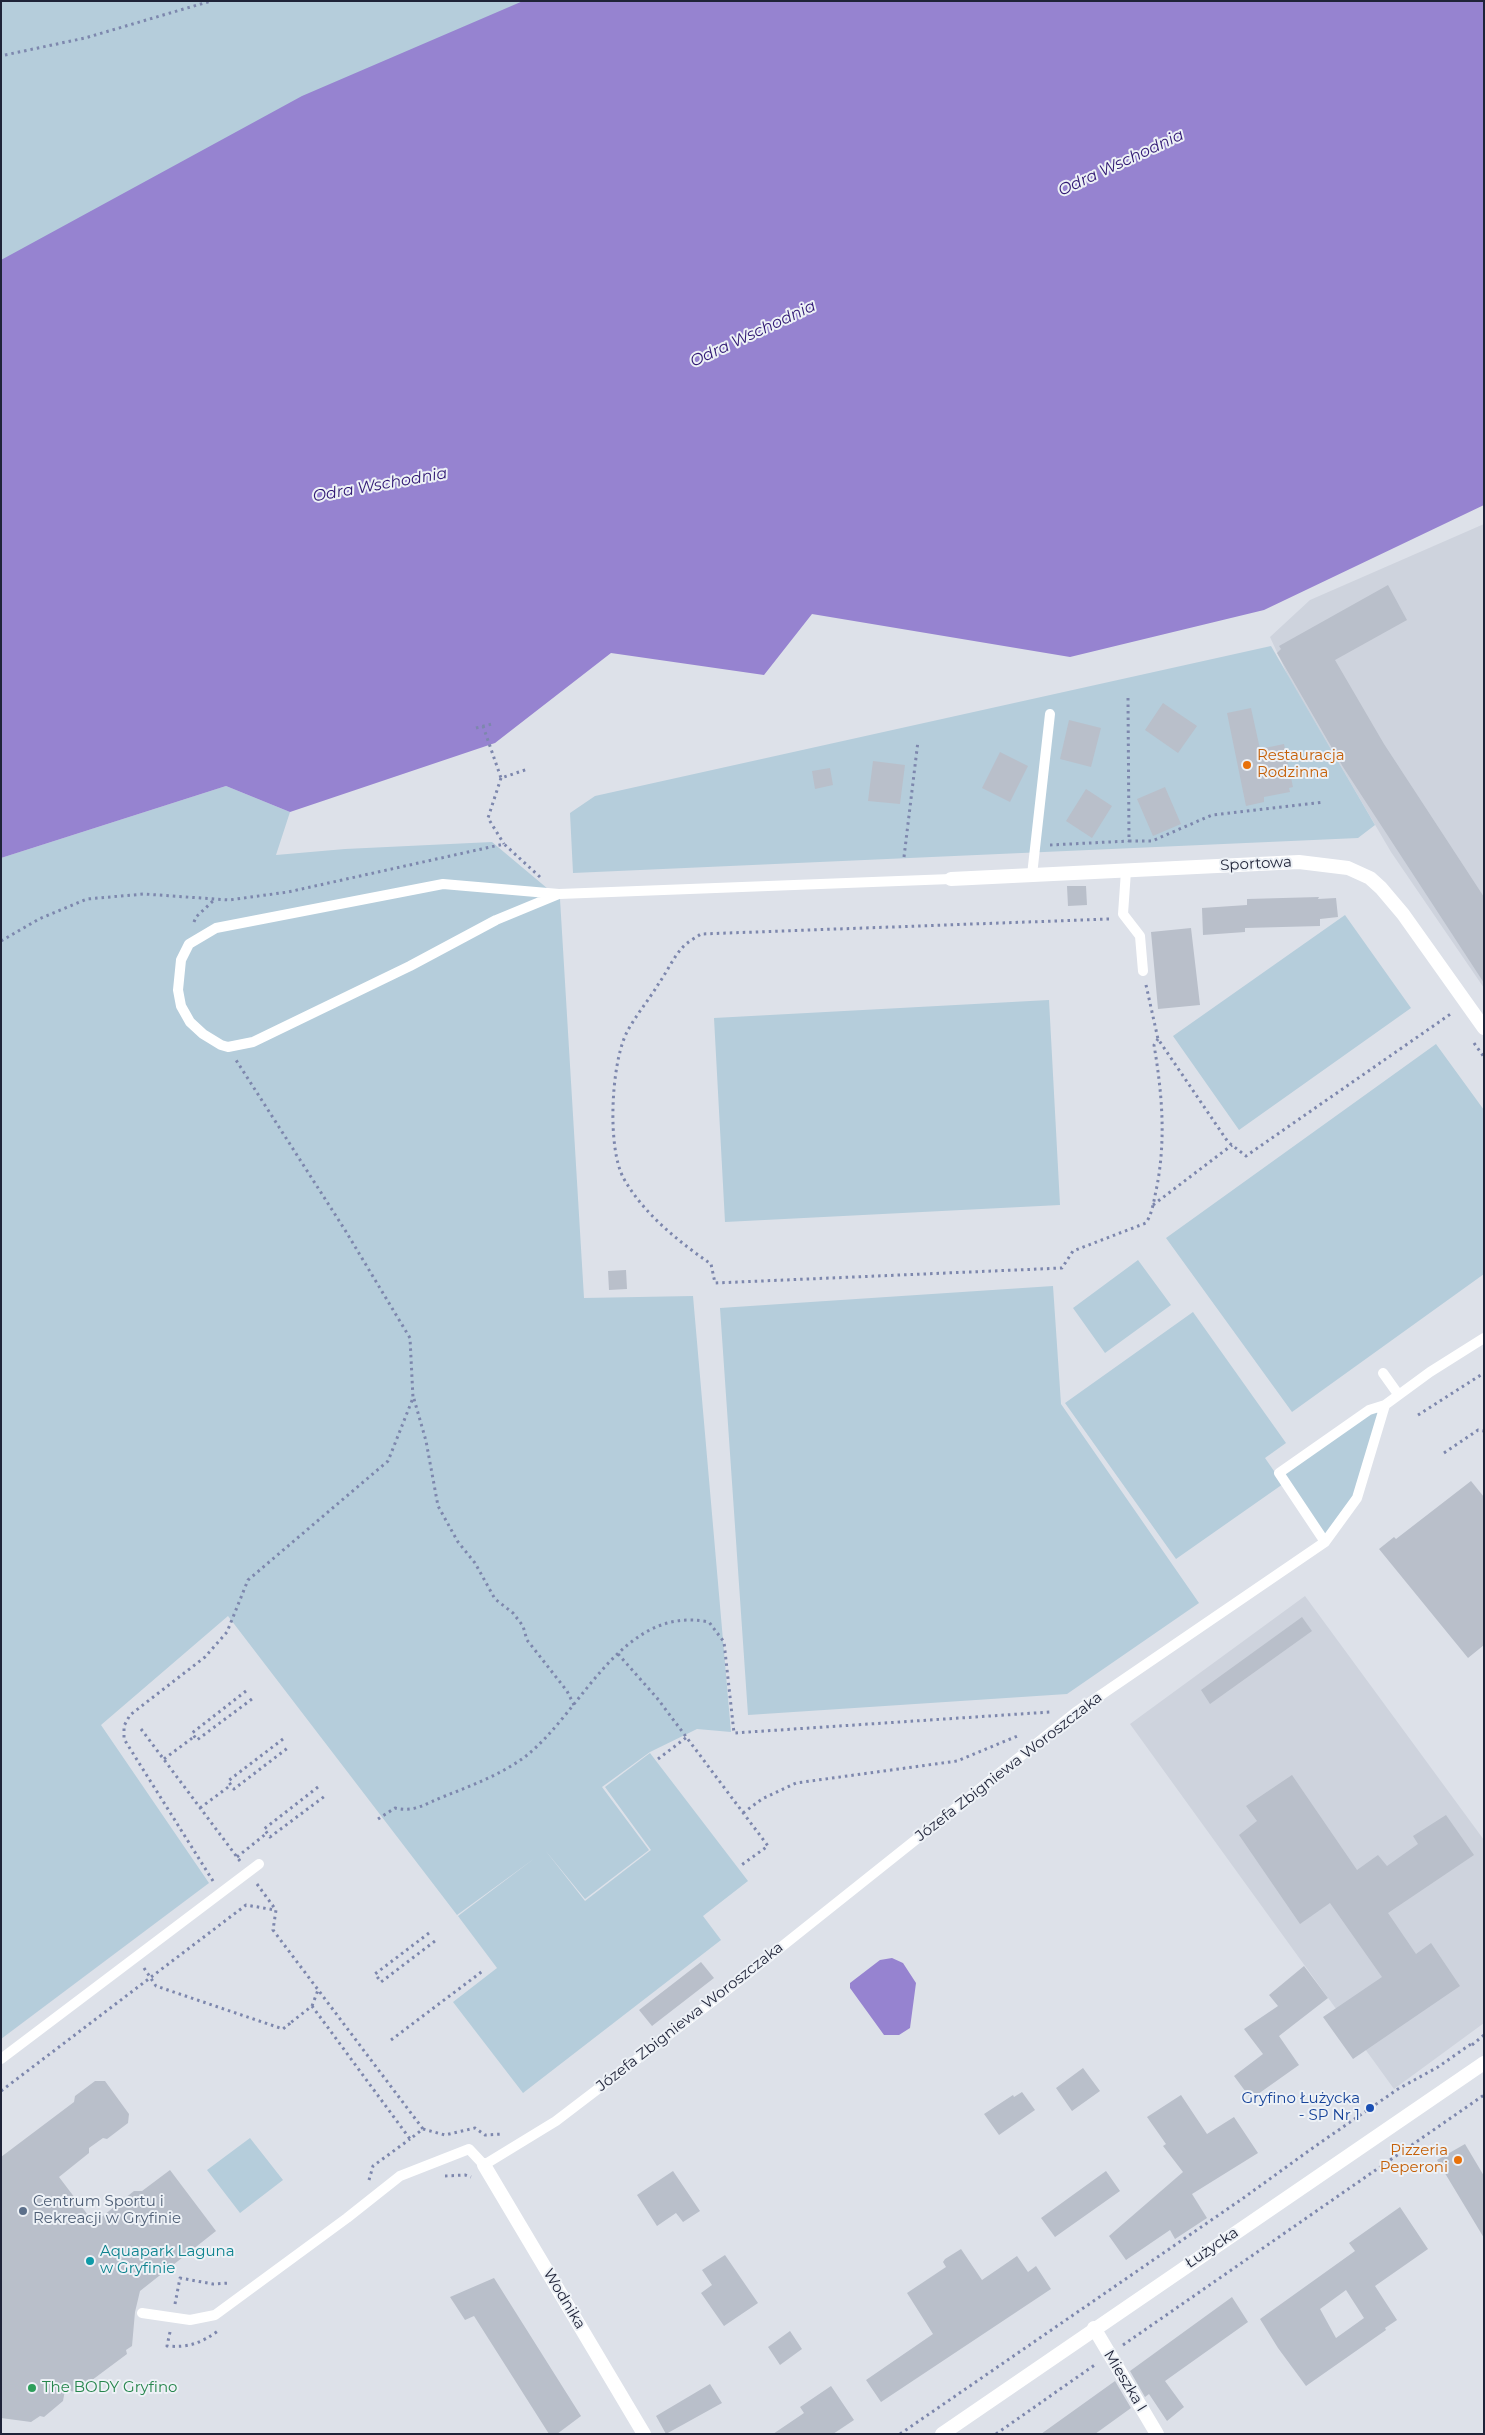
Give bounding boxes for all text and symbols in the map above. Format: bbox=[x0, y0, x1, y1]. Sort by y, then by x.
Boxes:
water label: Odra Wschodnia bbox=[1055, 125, 1187, 201]
water label: Odra Wschodnia bbox=[687, 296, 819, 372]
water label: Odra Wschodnia bbox=[311, 464, 449, 506]
place label: Restauracja Rodzinna bbox=[1257, 747, 1345, 782]
marker: Restauracja Rodzinna bbox=[1241, 759, 1253, 771]
street label: Sportowa bbox=[1220, 853, 1292, 875]
street label: Józefa Zbigniewa Woroszczaka bbox=[912, 1689, 1106, 1845]
street label: Józefa Zbigniewa Woroszczaka bbox=[593, 1939, 787, 2095]
place label: Gryfino Łużycka - SP Nr 1 bbox=[1241, 2090, 1360, 2125]
marker: Gryfino Łużycka - SP Nr 1 bbox=[1364, 2102, 1376, 2114]
place label: Pizzeria Peperoni bbox=[1380, 2142, 1448, 2177]
marker: Pizzeria Peperoni bbox=[1452, 2154, 1464, 2166]
place label: Centrum Sportu i Rekreacji w Gryfinie bbox=[33, 2193, 181, 2228]
marker: Centrum Sportu i Rekreacji w Gryfinie bbox=[17, 2205, 29, 2217]
street label: Łużycka bbox=[1182, 2224, 1242, 2272]
place label: Aquapark Laguna w Gryfinie bbox=[100, 2243, 235, 2278]
marker: Aquapark Laguna w Gryfinie bbox=[84, 2255, 96, 2267]
street label: Wodnika bbox=[539, 2266, 589, 2332]
street label: Mieszka I bbox=[1100, 2347, 1150, 2415]
place label: The BODY Gryfino bbox=[42, 2379, 177, 2397]
marker: The BODY Gryfino bbox=[26, 2382, 38, 2394]

